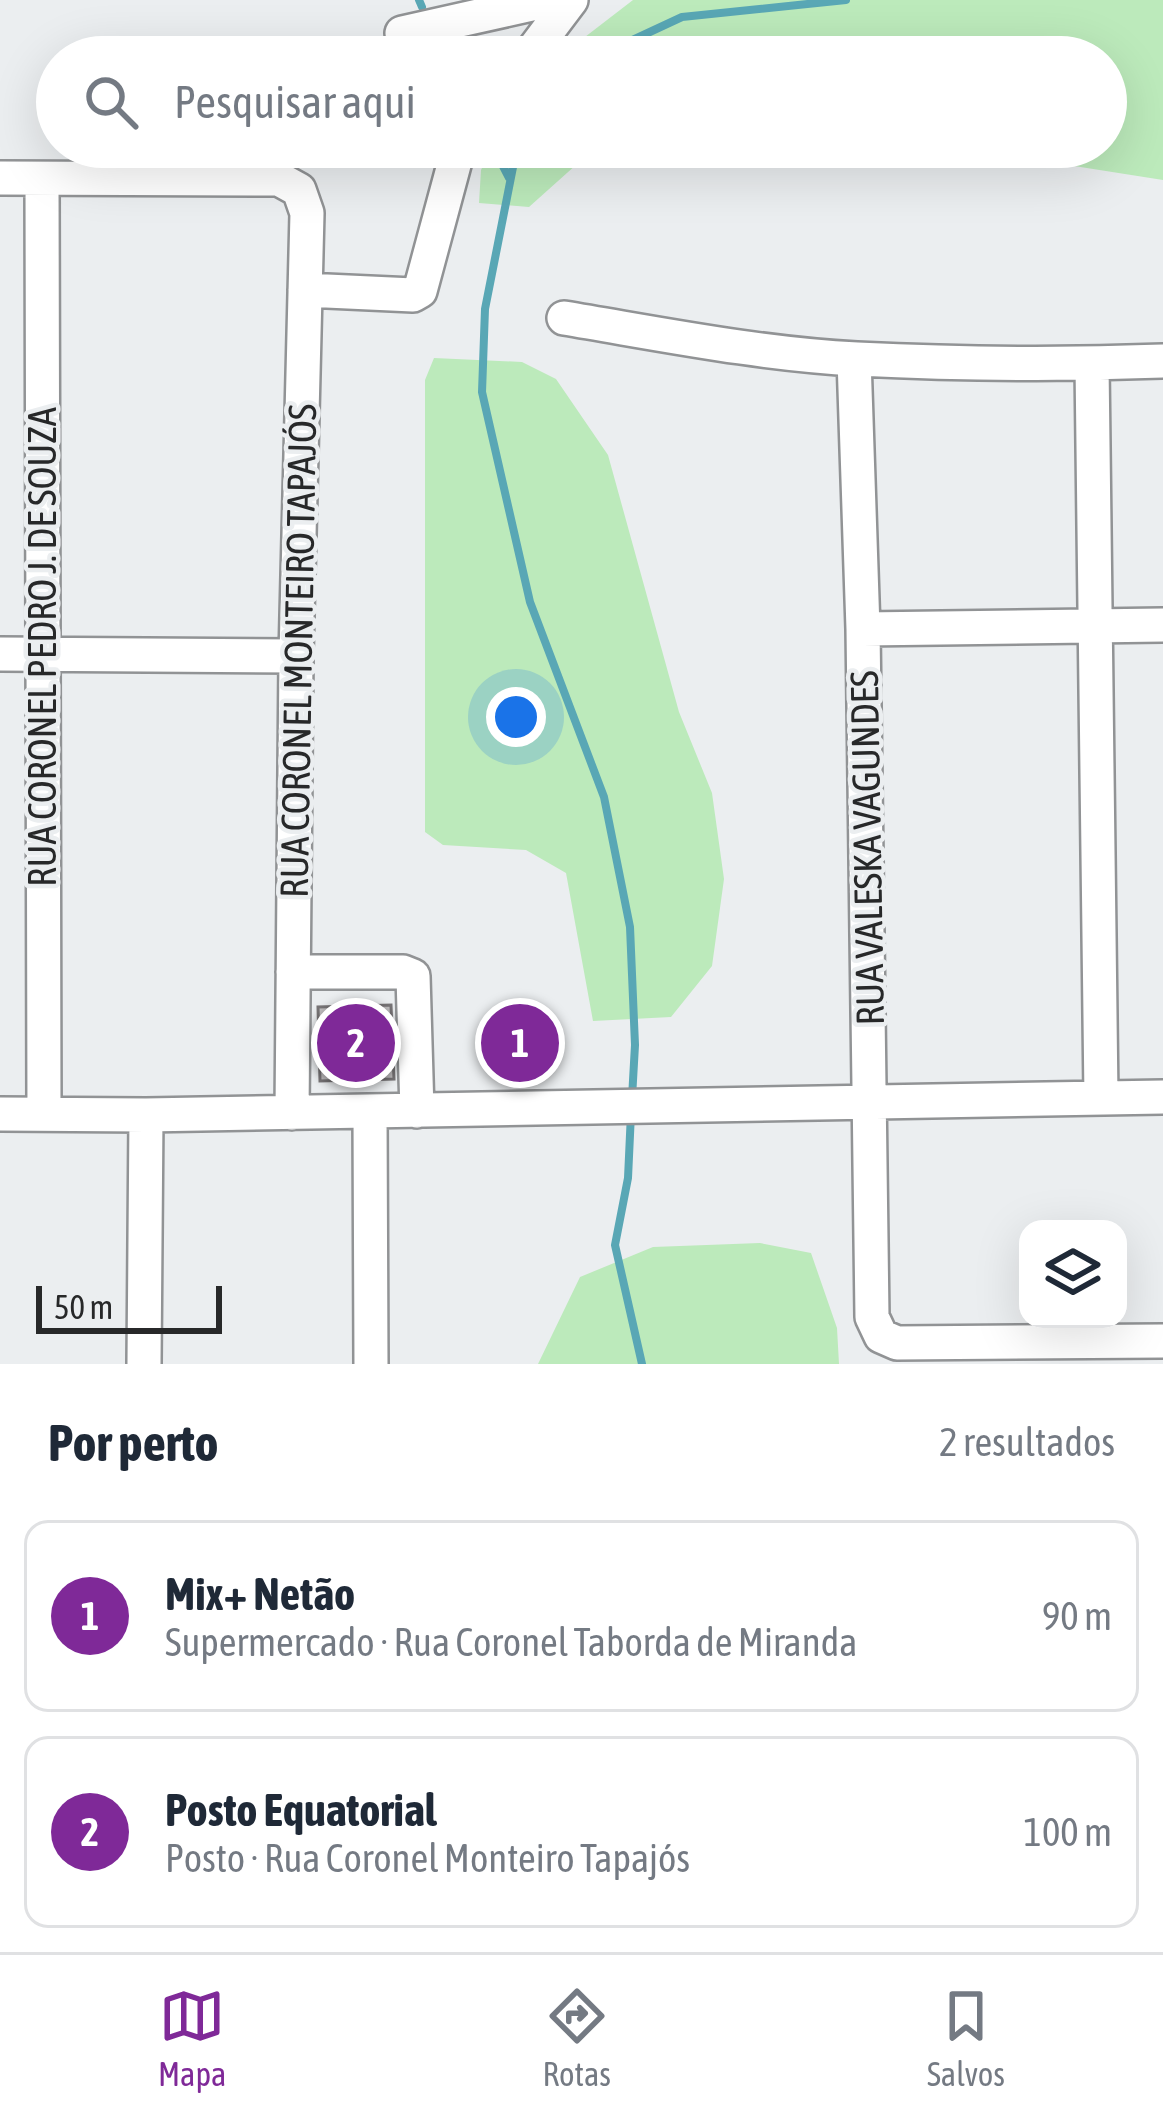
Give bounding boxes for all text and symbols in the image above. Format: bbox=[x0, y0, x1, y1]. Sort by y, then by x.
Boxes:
search box bbox=[36, 36, 1127, 168]
icon: search bbox=[78, 69, 144, 135]
text: Pesquisar aqui bbox=[174, 76, 416, 128]
street label: RUA CORONEL MONTEIRO TAPAJÓS bbox=[272, 404, 324, 898]
street label: RUA CORONEL PEDRO J. DE SOUZA bbox=[20, 407, 64, 887]
street label: RUA VALESKA VAGUNDES bbox=[842, 670, 892, 1026]
your location bbox=[486, 687, 546, 747]
pin: 2 bbox=[317, 998, 395, 1088]
pin: 1 bbox=[481, 998, 559, 1088]
map controls bbox=[1019, 1220, 1127, 1328]
button: layers bbox=[1019, 1220, 1127, 1328]
scale bar bbox=[36, 1280, 222, 1333]
text: 50 m bbox=[54, 1288, 113, 1326]
text: Por perto bbox=[48, 1413, 219, 1472]
text: 2 resultados bbox=[939, 1420, 1115, 1464]
text: Mix+ Netão bbox=[165, 1568, 355, 1620]
text: 1 bbox=[81, 1594, 99, 1638]
text: 90 m bbox=[1042, 1594, 1112, 1638]
text: Supermercado · Rua Coronel Taborda de Miranda bbox=[165, 1620, 857, 1664]
text: Posto Equatorial bbox=[165, 1784, 437, 1836]
text: 2 bbox=[81, 1810, 99, 1854]
text: 100 m bbox=[1024, 1810, 1112, 1854]
text: Posto · Rua Coronel Monteiro Tapajós bbox=[165, 1836, 690, 1880]
tab: Mapa bbox=[158, 1983, 226, 2093]
tab: Rotas bbox=[542, 1983, 611, 2093]
tab: Salvos bbox=[927, 1983, 1005, 2093]

